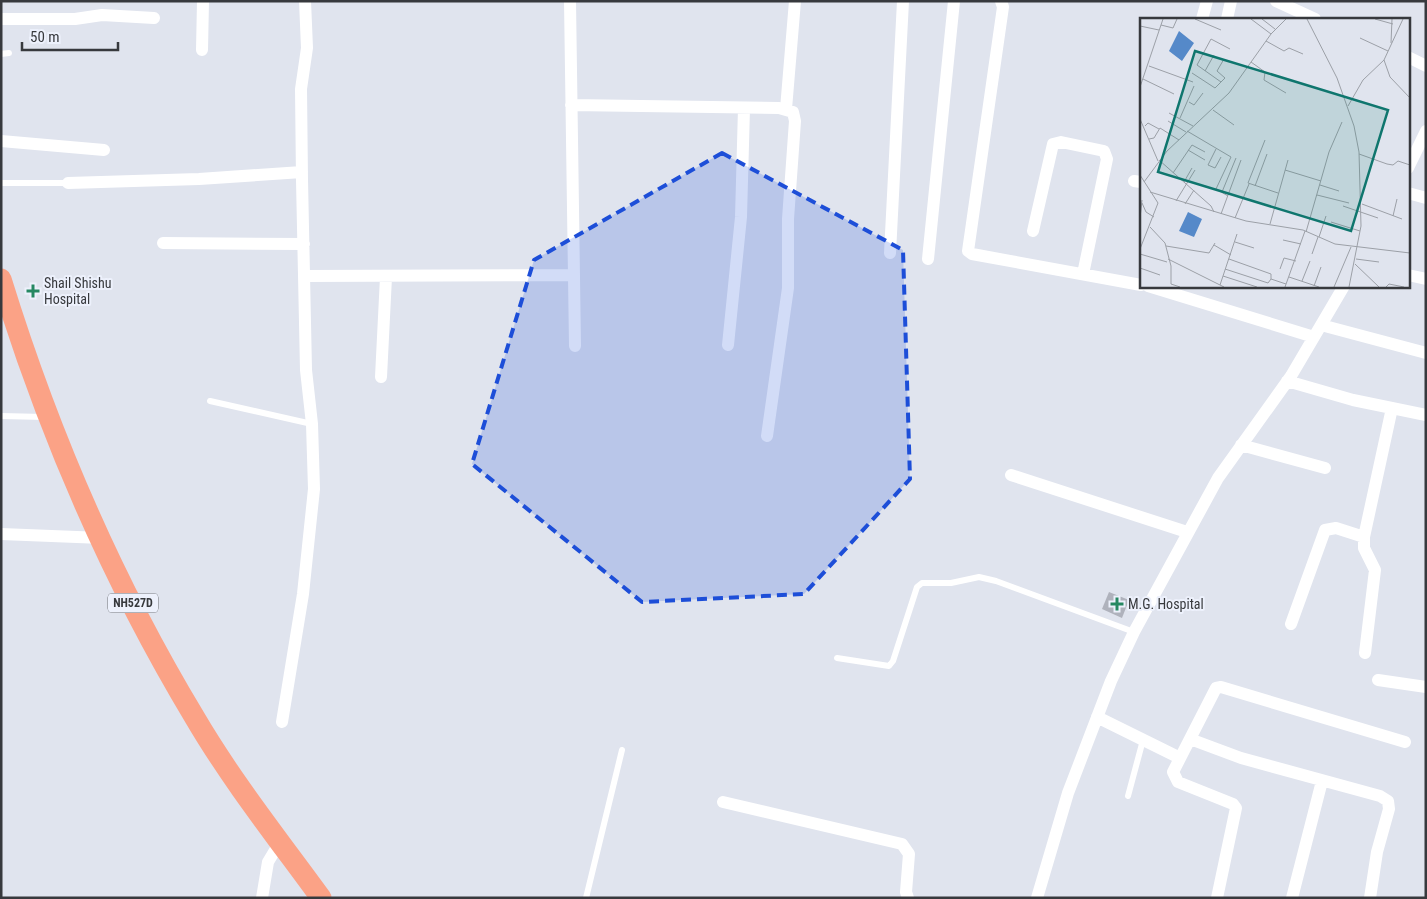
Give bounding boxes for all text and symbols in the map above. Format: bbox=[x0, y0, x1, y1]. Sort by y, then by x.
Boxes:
inset map bbox=[1140, 18, 1410, 288]
scale bar bbox=[22, 20, 119, 52]
text: 50 m bbox=[30, 28, 60, 46]
place label: Shail Shishu Hospital bbox=[44, 275, 112, 307]
marker: Shail Shishu Hospital bbox=[26, 284, 40, 298]
road number: NH527D bbox=[108, 594, 158, 612]
place label: M.G. Hospital bbox=[1128, 596, 1204, 612]
marker: M.G. Hospital bbox=[1110, 597, 1124, 611]

